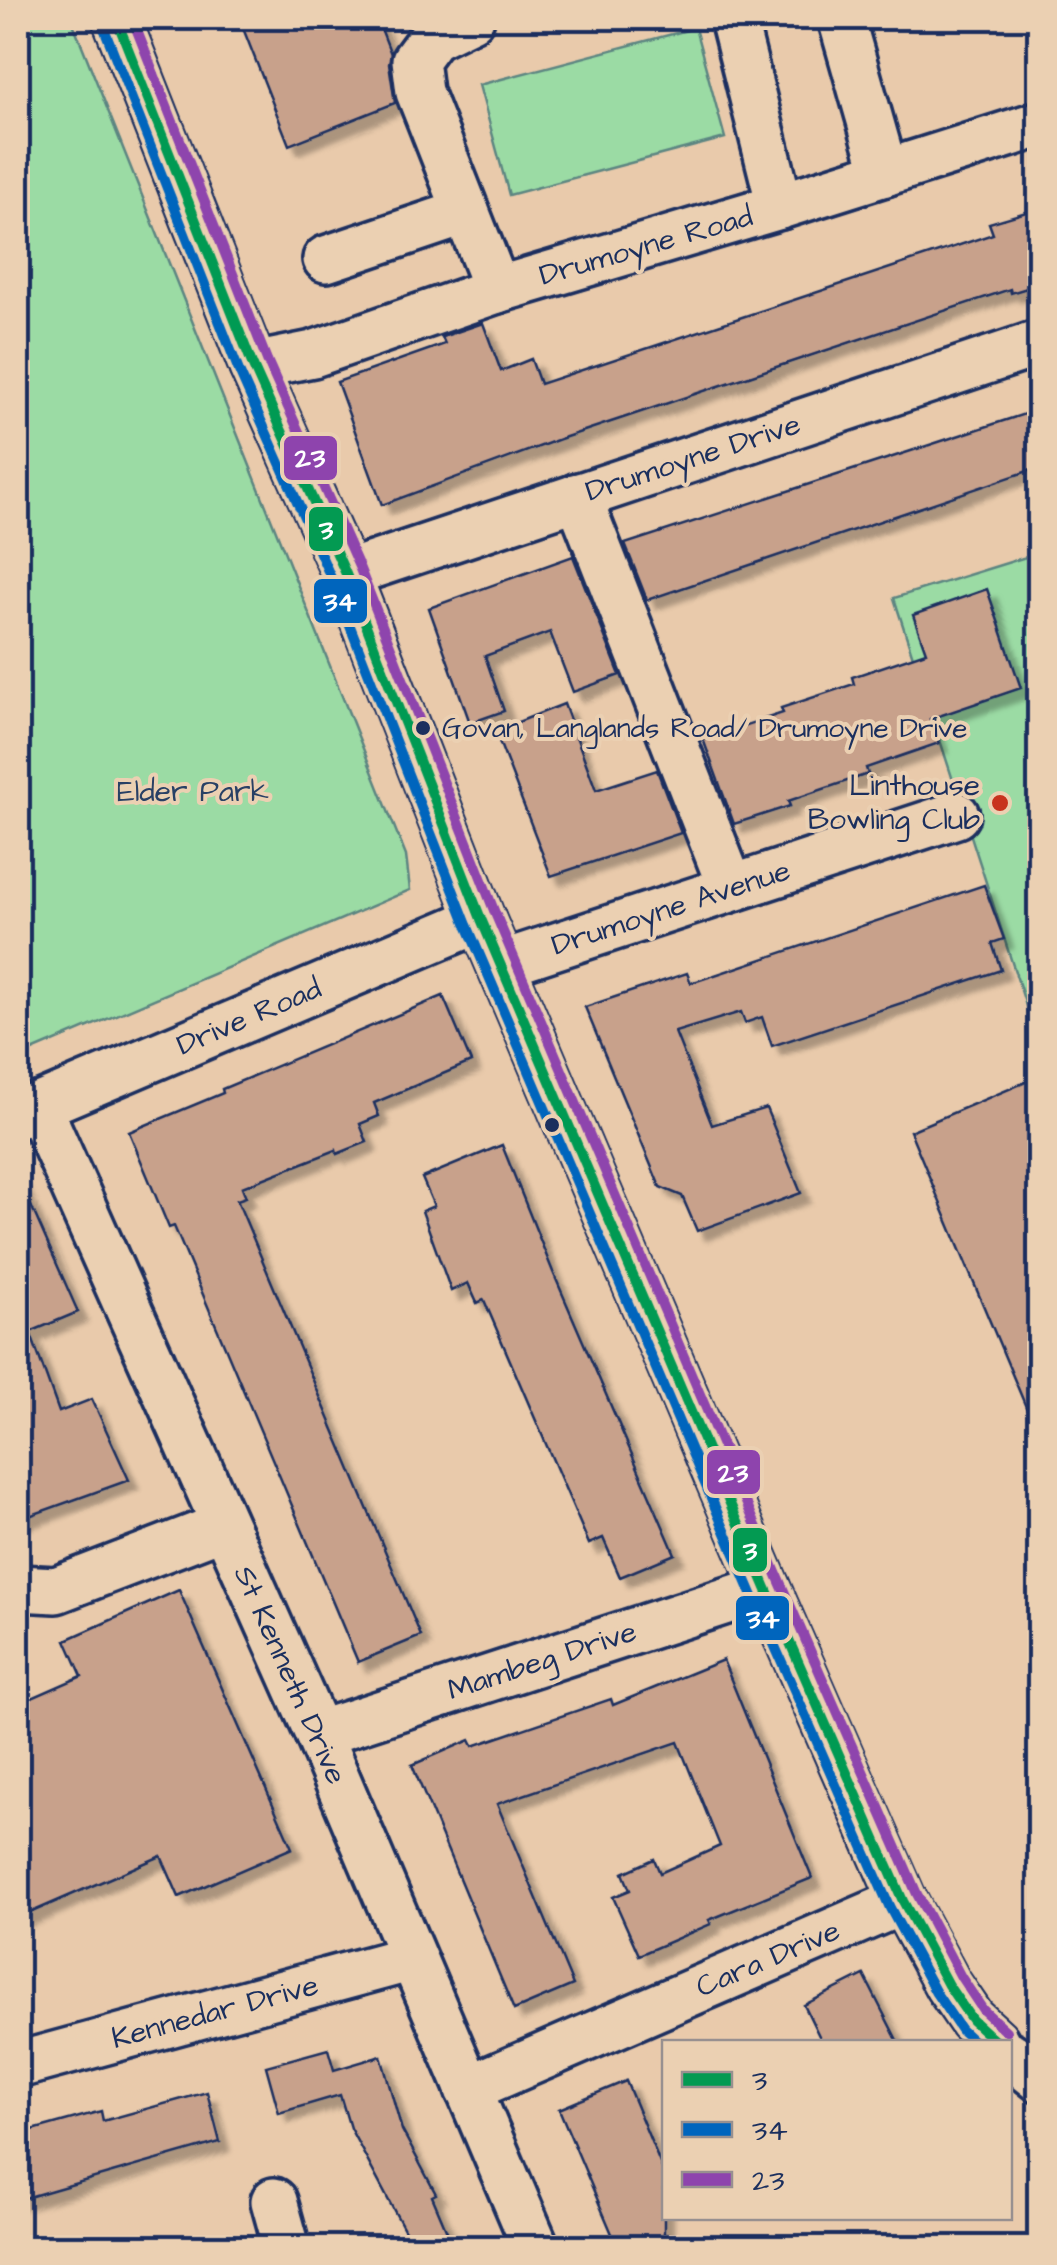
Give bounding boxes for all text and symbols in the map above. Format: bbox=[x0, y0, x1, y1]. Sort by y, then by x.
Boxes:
street label: Drumoyne Road bbox=[534, 195, 758, 297]
street label: Drumoyne Drive bbox=[580, 403, 806, 513]
line badge: 23 bbox=[282, 434, 339, 482]
text: 23 bbox=[294, 439, 326, 478]
line badge: 3 bbox=[307, 505, 345, 553]
text: 3 bbox=[318, 511, 334, 550]
line badge: 34 bbox=[312, 577, 369, 625]
text: 34 bbox=[322, 583, 358, 622]
place label: Govan, Langlands Road/ Drumoyne Drive bbox=[442, 709, 967, 750]
marker: Govan, Langlands Road/ Drumoyne Drive bbox=[413, 718, 433, 738]
place label: Linthouse Bowling Club bbox=[808, 765, 980, 842]
park label: Elder Park bbox=[117, 771, 269, 813]
marker: Linthouse Bowling Club bbox=[989, 792, 1011, 814]
street label: Drumoyne Avenue bbox=[546, 850, 796, 967]
street label: Drive Road bbox=[170, 968, 328, 1066]
unlabelled marker bbox=[542, 1115, 562, 1135]
line badge: 23 bbox=[705, 1448, 762, 1496]
text: 23 bbox=[717, 1454, 749, 1493]
line badge: 3 bbox=[731, 1526, 769, 1574]
text: 3 bbox=[742, 1532, 758, 1571]
street label: St Kenneth Drive bbox=[223, 1559, 357, 1791]
line badge: 34 bbox=[734, 1594, 791, 1642]
text: 34 bbox=[745, 1600, 781, 1639]
street label: Mambeg Drive bbox=[442, 1611, 642, 1712]
street label: Cara Drive bbox=[690, 1910, 846, 2008]
street label: Kennedar Drive bbox=[107, 1964, 323, 2060]
legend bbox=[662, 2040, 1012, 2220]
text: 3 bbox=[752, 2060, 767, 2102]
text: 34 bbox=[752, 2110, 788, 2152]
text: 23 bbox=[752, 2160, 784, 2202]

